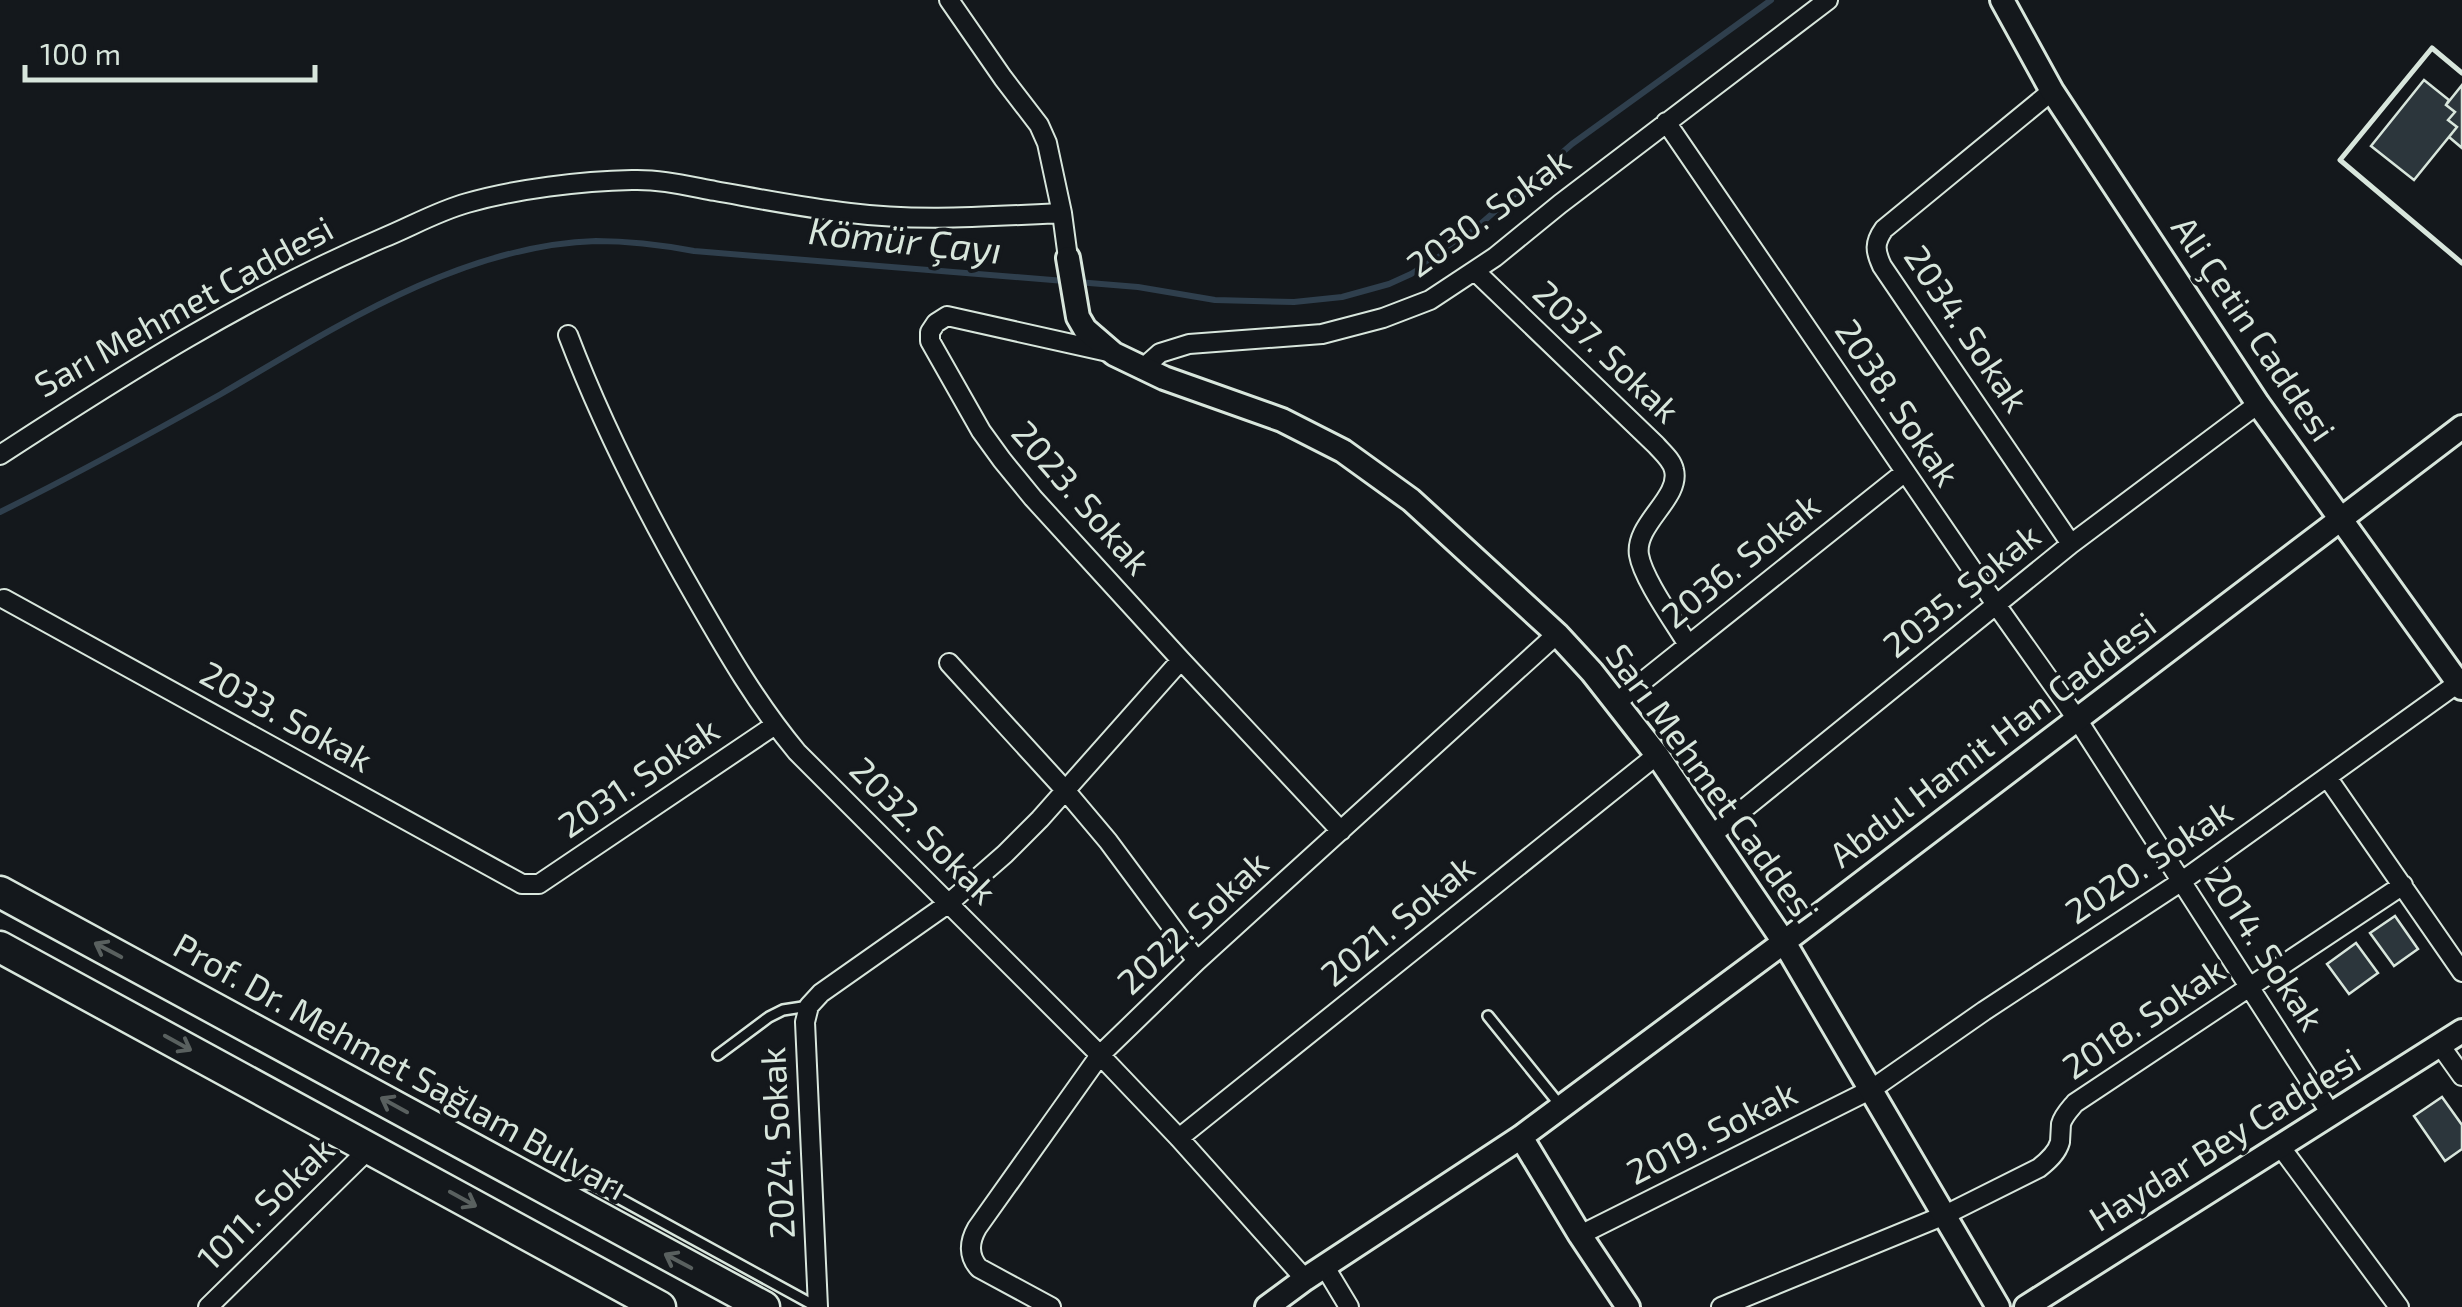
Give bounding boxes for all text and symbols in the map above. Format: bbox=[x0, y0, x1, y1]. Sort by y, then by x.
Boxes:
scale bar bbox=[25, 20, 315, 82]
text: 100 m bbox=[40, 35, 121, 71]
street label: 2030. Sokak bbox=[1398, 138, 1578, 285]
street label: Sarı Mehmet Caddesi bbox=[27, 206, 339, 405]
water label: Kömür Çayı bbox=[806, 206, 1004, 273]
street label: Ali Çetin Caddesi bbox=[2162, 207, 2345, 449]
street label: 2034. Sokak bbox=[1897, 237, 2039, 419]
street label: 2037. Sokak bbox=[1526, 271, 1689, 431]
street label: 2038. Sokak bbox=[1828, 311, 1970, 493]
street label: 2023. Sokak bbox=[1004, 411, 1161, 582]
street label: 2036. Sokak bbox=[1653, 483, 1827, 636]
street label: 2035. Sokak bbox=[1874, 513, 2048, 665]
street label: Abdul Hamit Han Caddesi bbox=[1820, 602, 2163, 875]
street label: Sarı Mehmet Caddesi bbox=[1598, 635, 1829, 930]
street label: 2033. Sokak bbox=[194, 651, 380, 780]
street label: 2031. Sokak bbox=[550, 707, 726, 845]
street label: 2032. Sokak bbox=[842, 748, 1007, 912]
street label: 2020. Sokak bbox=[2057, 789, 2239, 931]
street label: 2022. Sokak bbox=[1108, 841, 1276, 1002]
street label: 2021. Sokak bbox=[1312, 845, 1482, 994]
street label: 2014. Sokak bbox=[2197, 858, 2334, 1038]
street label: Prof. Dr. Mehmet Sağlam Bulvarı bbox=[167, 923, 635, 1208]
one-way arrow bbox=[93, 939, 123, 959]
street label: 2018. Sokak bbox=[2054, 948, 2232, 1087]
one-way arrow bbox=[163, 1034, 192, 1054]
street label: Haydar Bey Caddesi bbox=[2081, 1038, 2367, 1239]
street label: 2024. Sokak bbox=[750, 1046, 802, 1240]
street label: 2019. Sokak bbox=[1619, 1070, 1803, 1192]
one-way arrow bbox=[379, 1094, 409, 1114]
street label: 1011. Sokak bbox=[188, 1127, 342, 1278]
one-way arrow bbox=[448, 1190, 478, 1210]
one-way arrow bbox=[664, 1251, 694, 1270]

